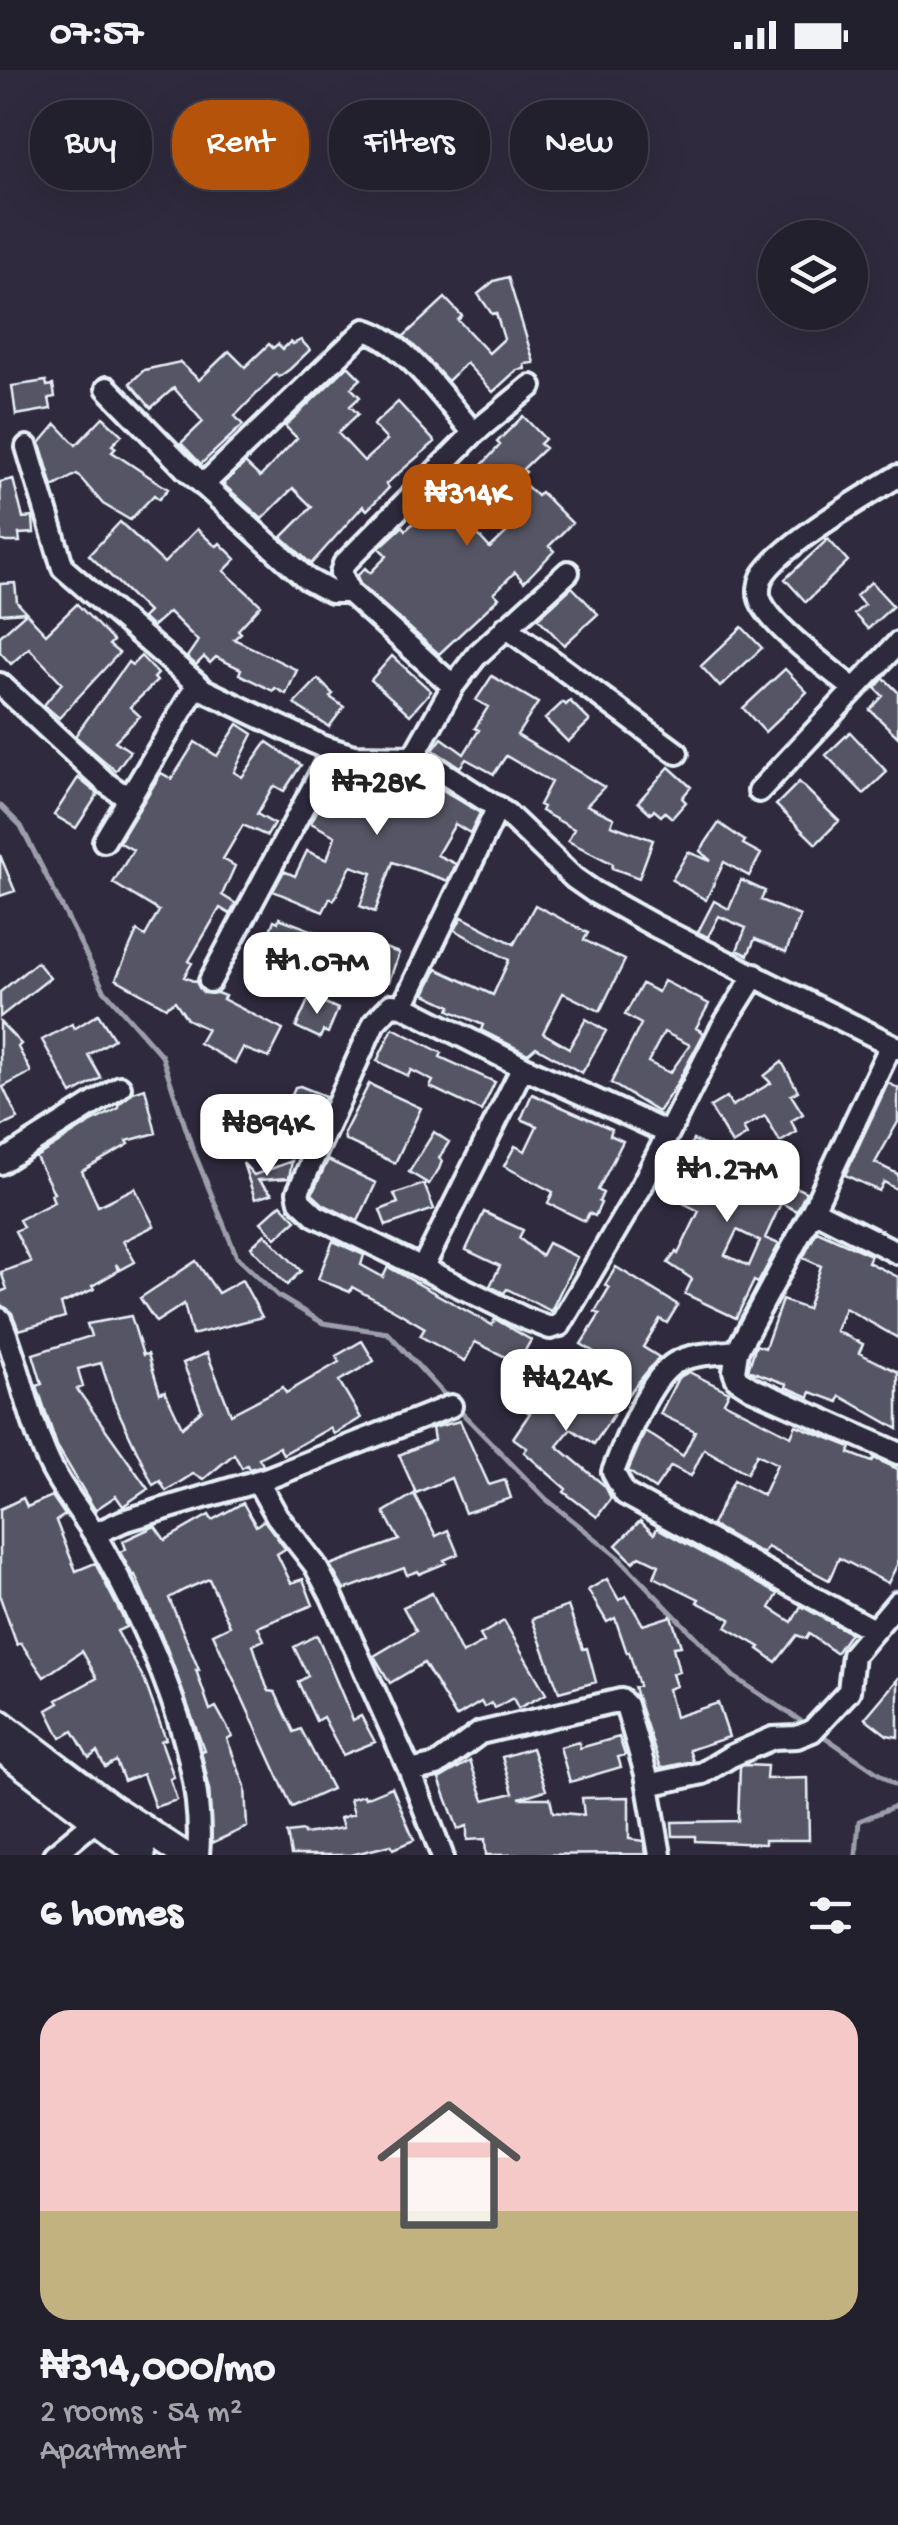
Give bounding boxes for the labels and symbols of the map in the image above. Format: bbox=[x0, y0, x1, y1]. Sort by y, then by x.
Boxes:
pin: ₦314K bbox=[397, 464, 537, 549]
pin: ₦728K bbox=[307, 753, 447, 838]
pin: ₦1.07M bbox=[236, 932, 398, 1017]
pin: ₦894K bbox=[197, 1094, 337, 1179]
pin: ₦1.27M bbox=[646, 1140, 808, 1225]
pin: ₦424K bbox=[496, 1349, 636, 1434]

